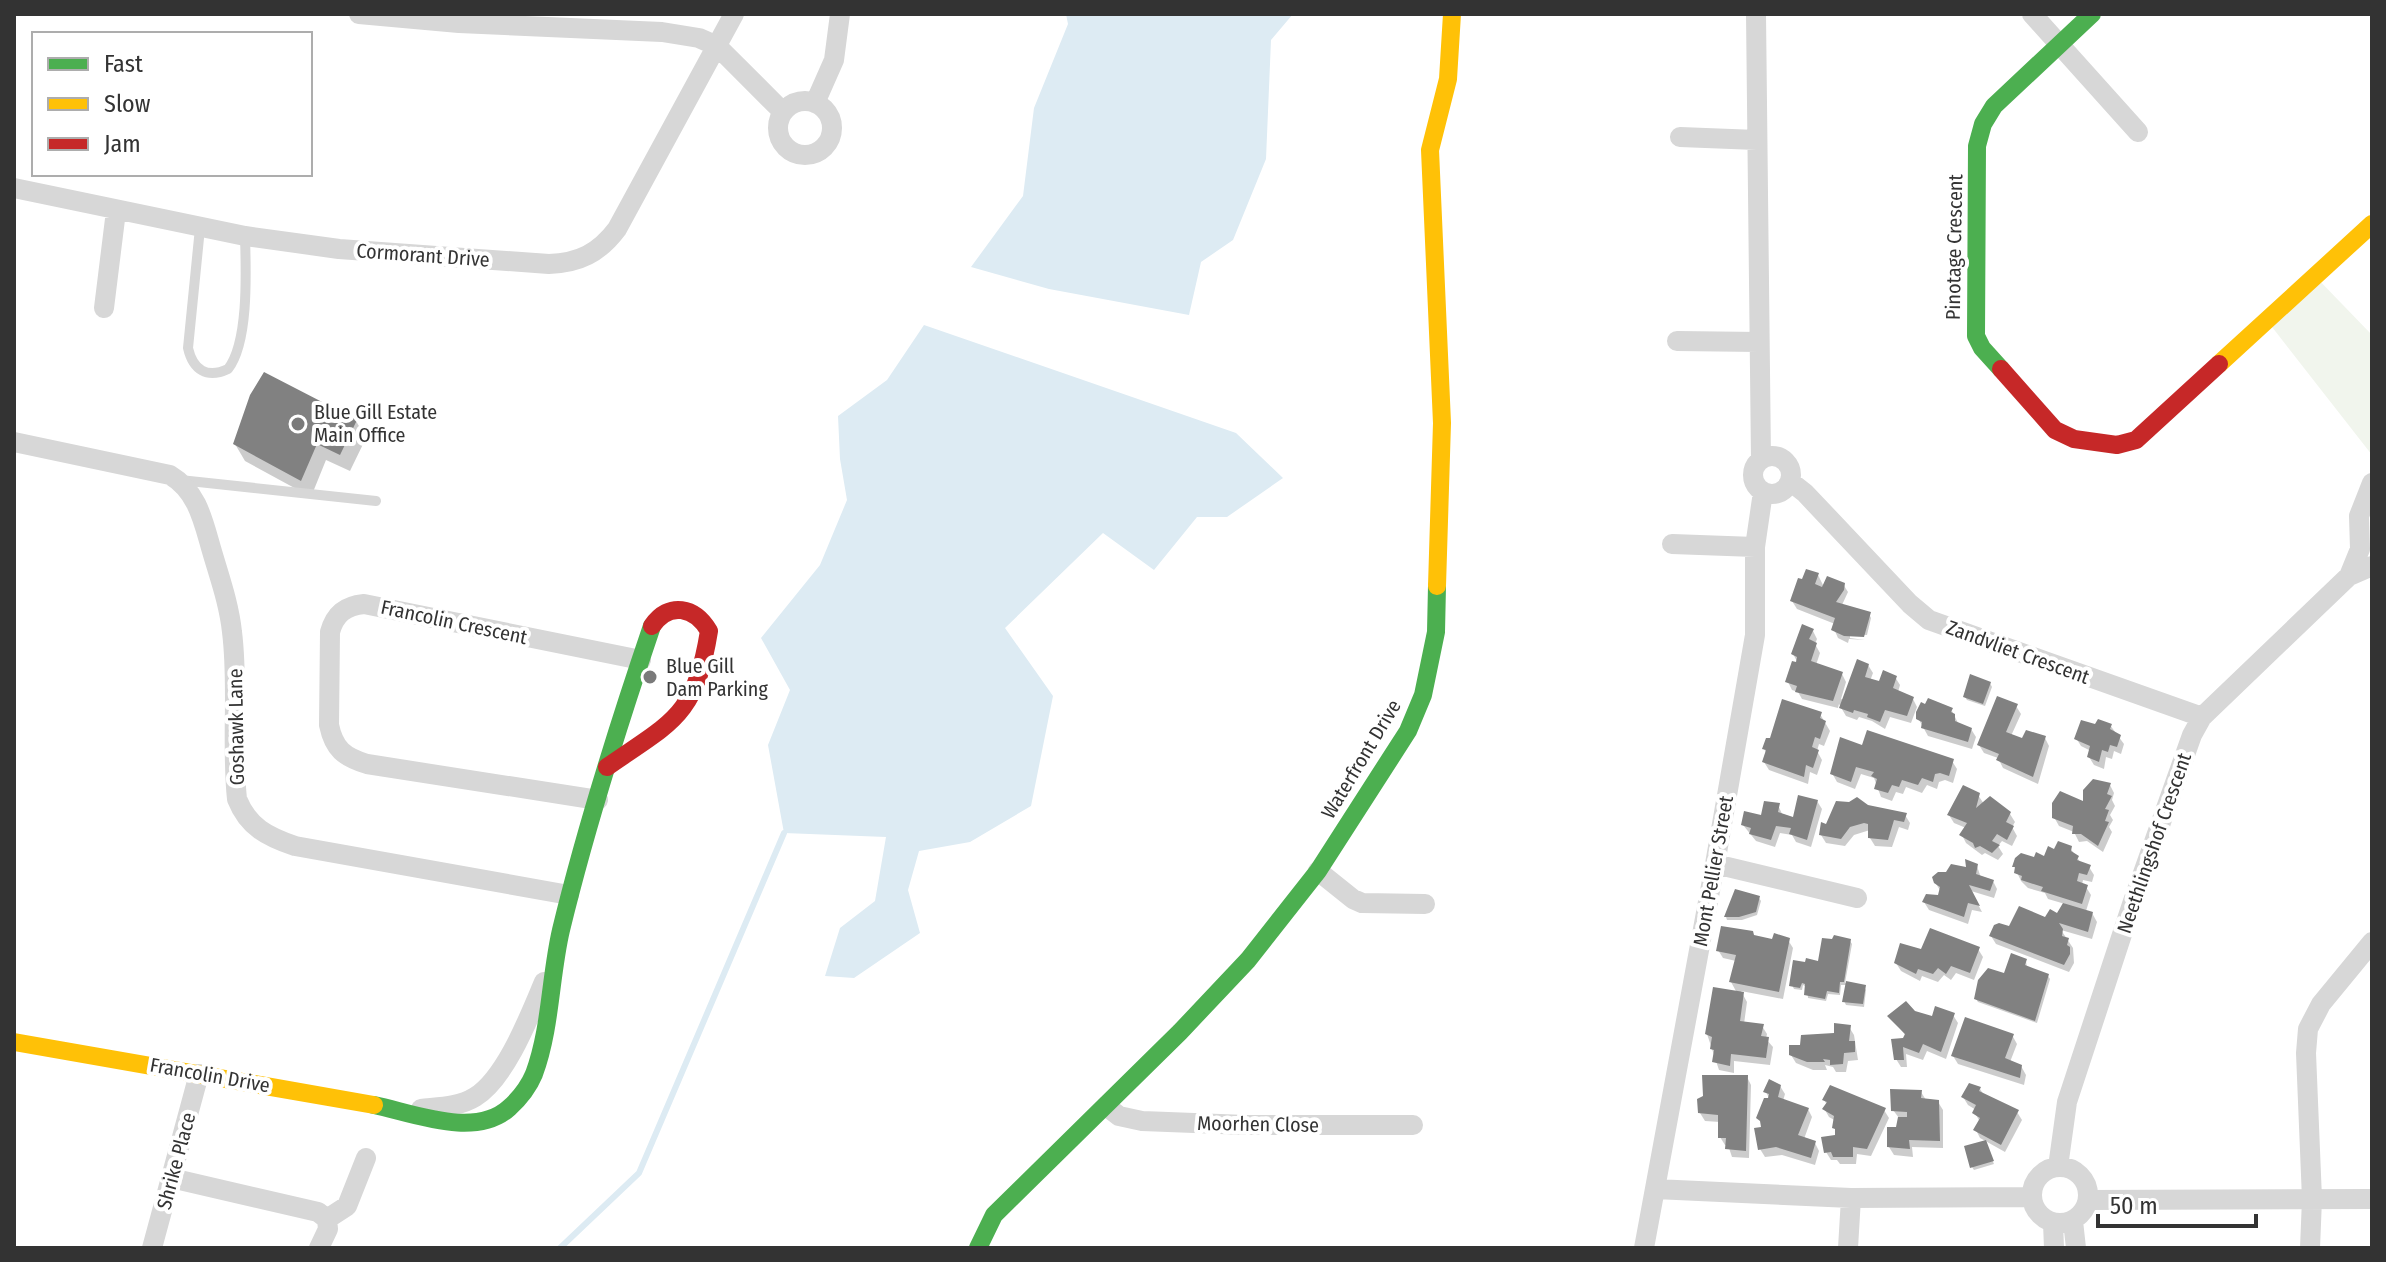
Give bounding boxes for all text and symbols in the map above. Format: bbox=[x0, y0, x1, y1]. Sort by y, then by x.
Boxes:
legend bbox=[32, 32, 312, 176]
text: Fast bbox=[104, 50, 143, 78]
text: Slow bbox=[104, 90, 151, 118]
text: Jam bbox=[104, 130, 141, 158]
street label: Pinotage Crescent bbox=[1941, 173, 1967, 320]
street label: Cormorant Drive bbox=[356, 238, 490, 272]
place label: Blue Gill Estate Main Office bbox=[314, 400, 437, 447]
marker: Blue Gill Estate Main Office bbox=[289, 415, 307, 433]
street label: Francolin Crescent bbox=[379, 595, 530, 649]
street label: Zandvliet Crescent bbox=[1943, 615, 2093, 689]
place label: Blue Gill Dam Parking bbox=[666, 654, 768, 701]
street label: Goshawk Lane bbox=[223, 668, 249, 786]
marker: Blue Gill Dam Parking bbox=[641, 668, 659, 686]
street label: Waterfront Drive bbox=[1316, 695, 1406, 823]
street label: Neethlingshof Crescent bbox=[2112, 749, 2196, 936]
street label: Mont Pellier Street bbox=[1688, 793, 1738, 948]
street label: Francolin Drive bbox=[148, 1053, 272, 1097]
street label: Shrike Place bbox=[152, 1110, 200, 1212]
street label: Moorhen Close bbox=[1197, 1111, 1319, 1137]
scale bar bbox=[2098, 1178, 2256, 1228]
text: 50 m bbox=[2110, 1192, 2158, 1220]

